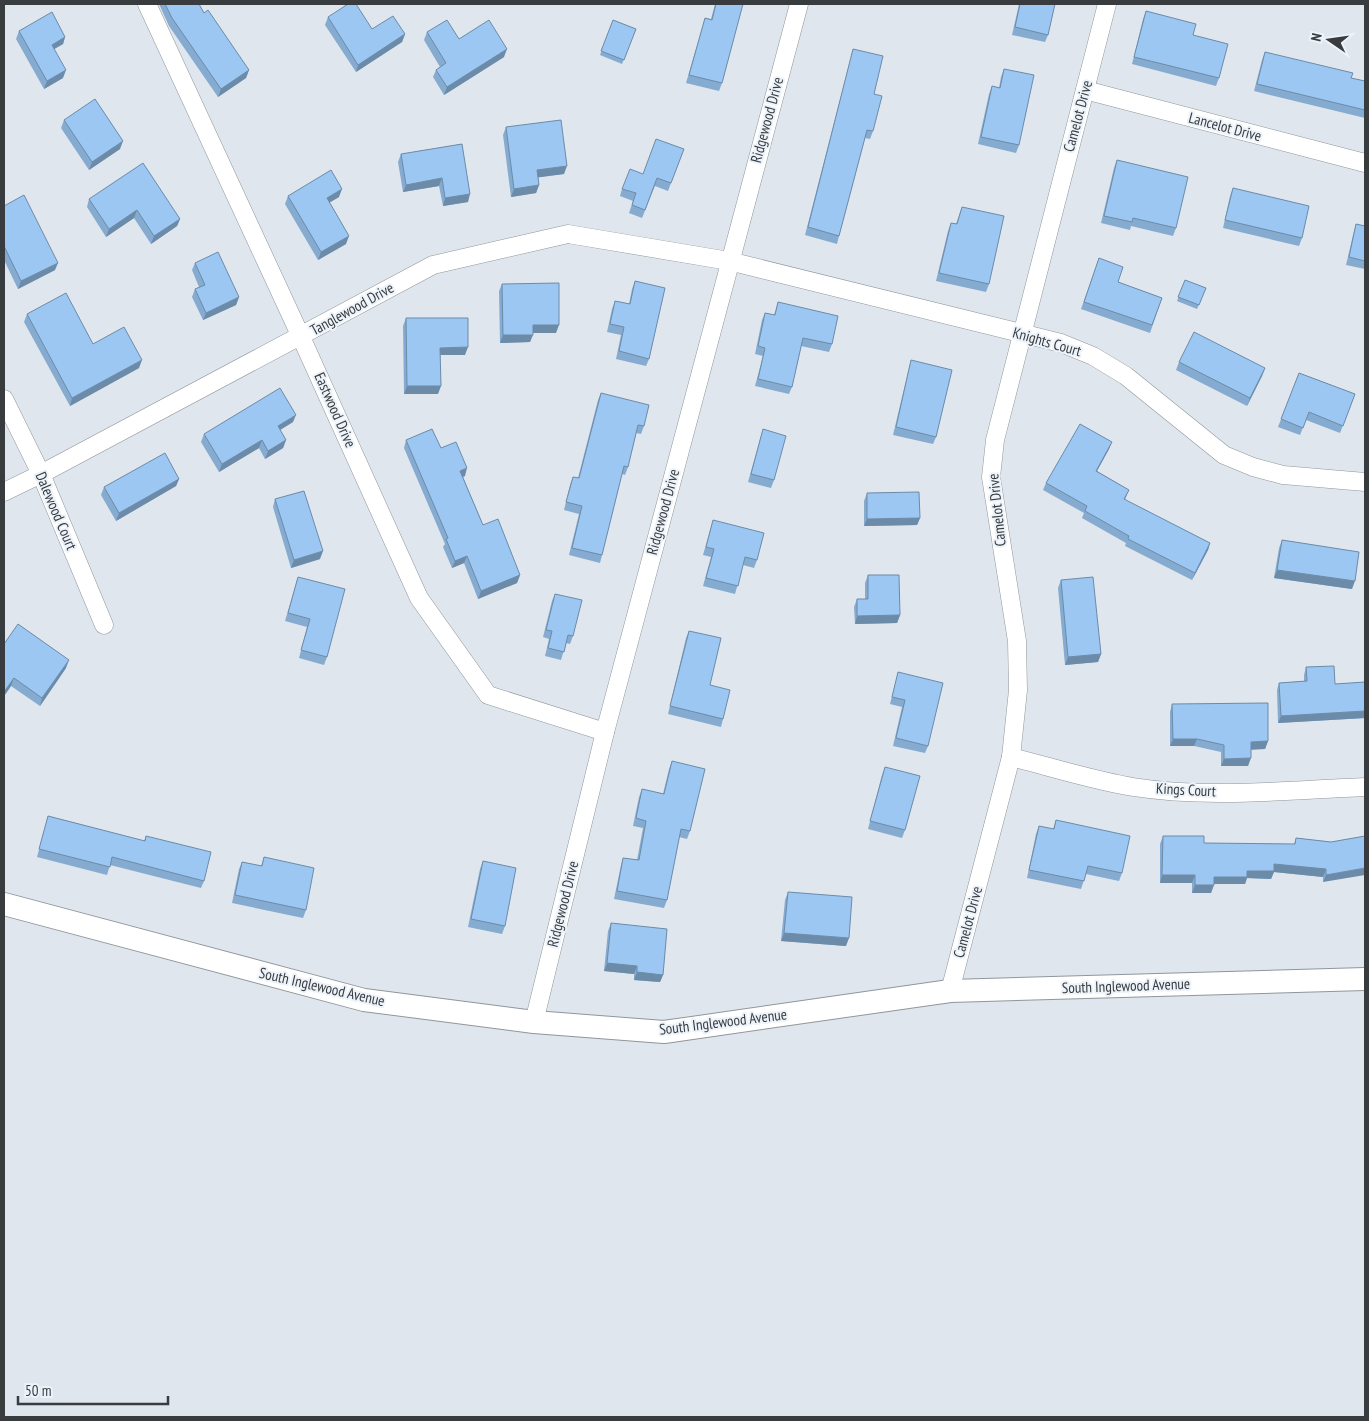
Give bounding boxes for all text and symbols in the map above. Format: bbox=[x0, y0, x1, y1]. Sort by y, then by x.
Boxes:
north arrow bbox=[1304, 15, 1354, 65]
text: N bbox=[1307, 31, 1326, 43]
street label: Ridgewood Drive bbox=[746, 75, 787, 165]
street label: Camelot Drive bbox=[1059, 78, 1096, 154]
street label: Lancelot Drive bbox=[1187, 108, 1264, 145]
street label: Tanglewood Drive bbox=[307, 278, 397, 339]
street label: Knights Court bbox=[1011, 323, 1084, 360]
street label: Eastwood Drive bbox=[310, 369, 360, 450]
street label: Ridgewood Drive bbox=[642, 467, 683, 557]
street label: Dalewood Court bbox=[32, 469, 81, 553]
street label: Camelot Drive bbox=[983, 473, 1010, 547]
street label: Kings Court bbox=[1156, 778, 1216, 801]
street label: Ridgewood Drive bbox=[543, 859, 582, 949]
street label: Camelot Drive bbox=[949, 884, 986, 960]
street label: South Inglewood Avenue bbox=[257, 963, 387, 1010]
street label: South Inglewood Avenue bbox=[1062, 974, 1190, 997]
street label: South Inglewood Avenue bbox=[658, 1004, 788, 1039]
scale bar bbox=[18, 1374, 168, 1406]
text: 50 m bbox=[25, 1381, 51, 1400]

